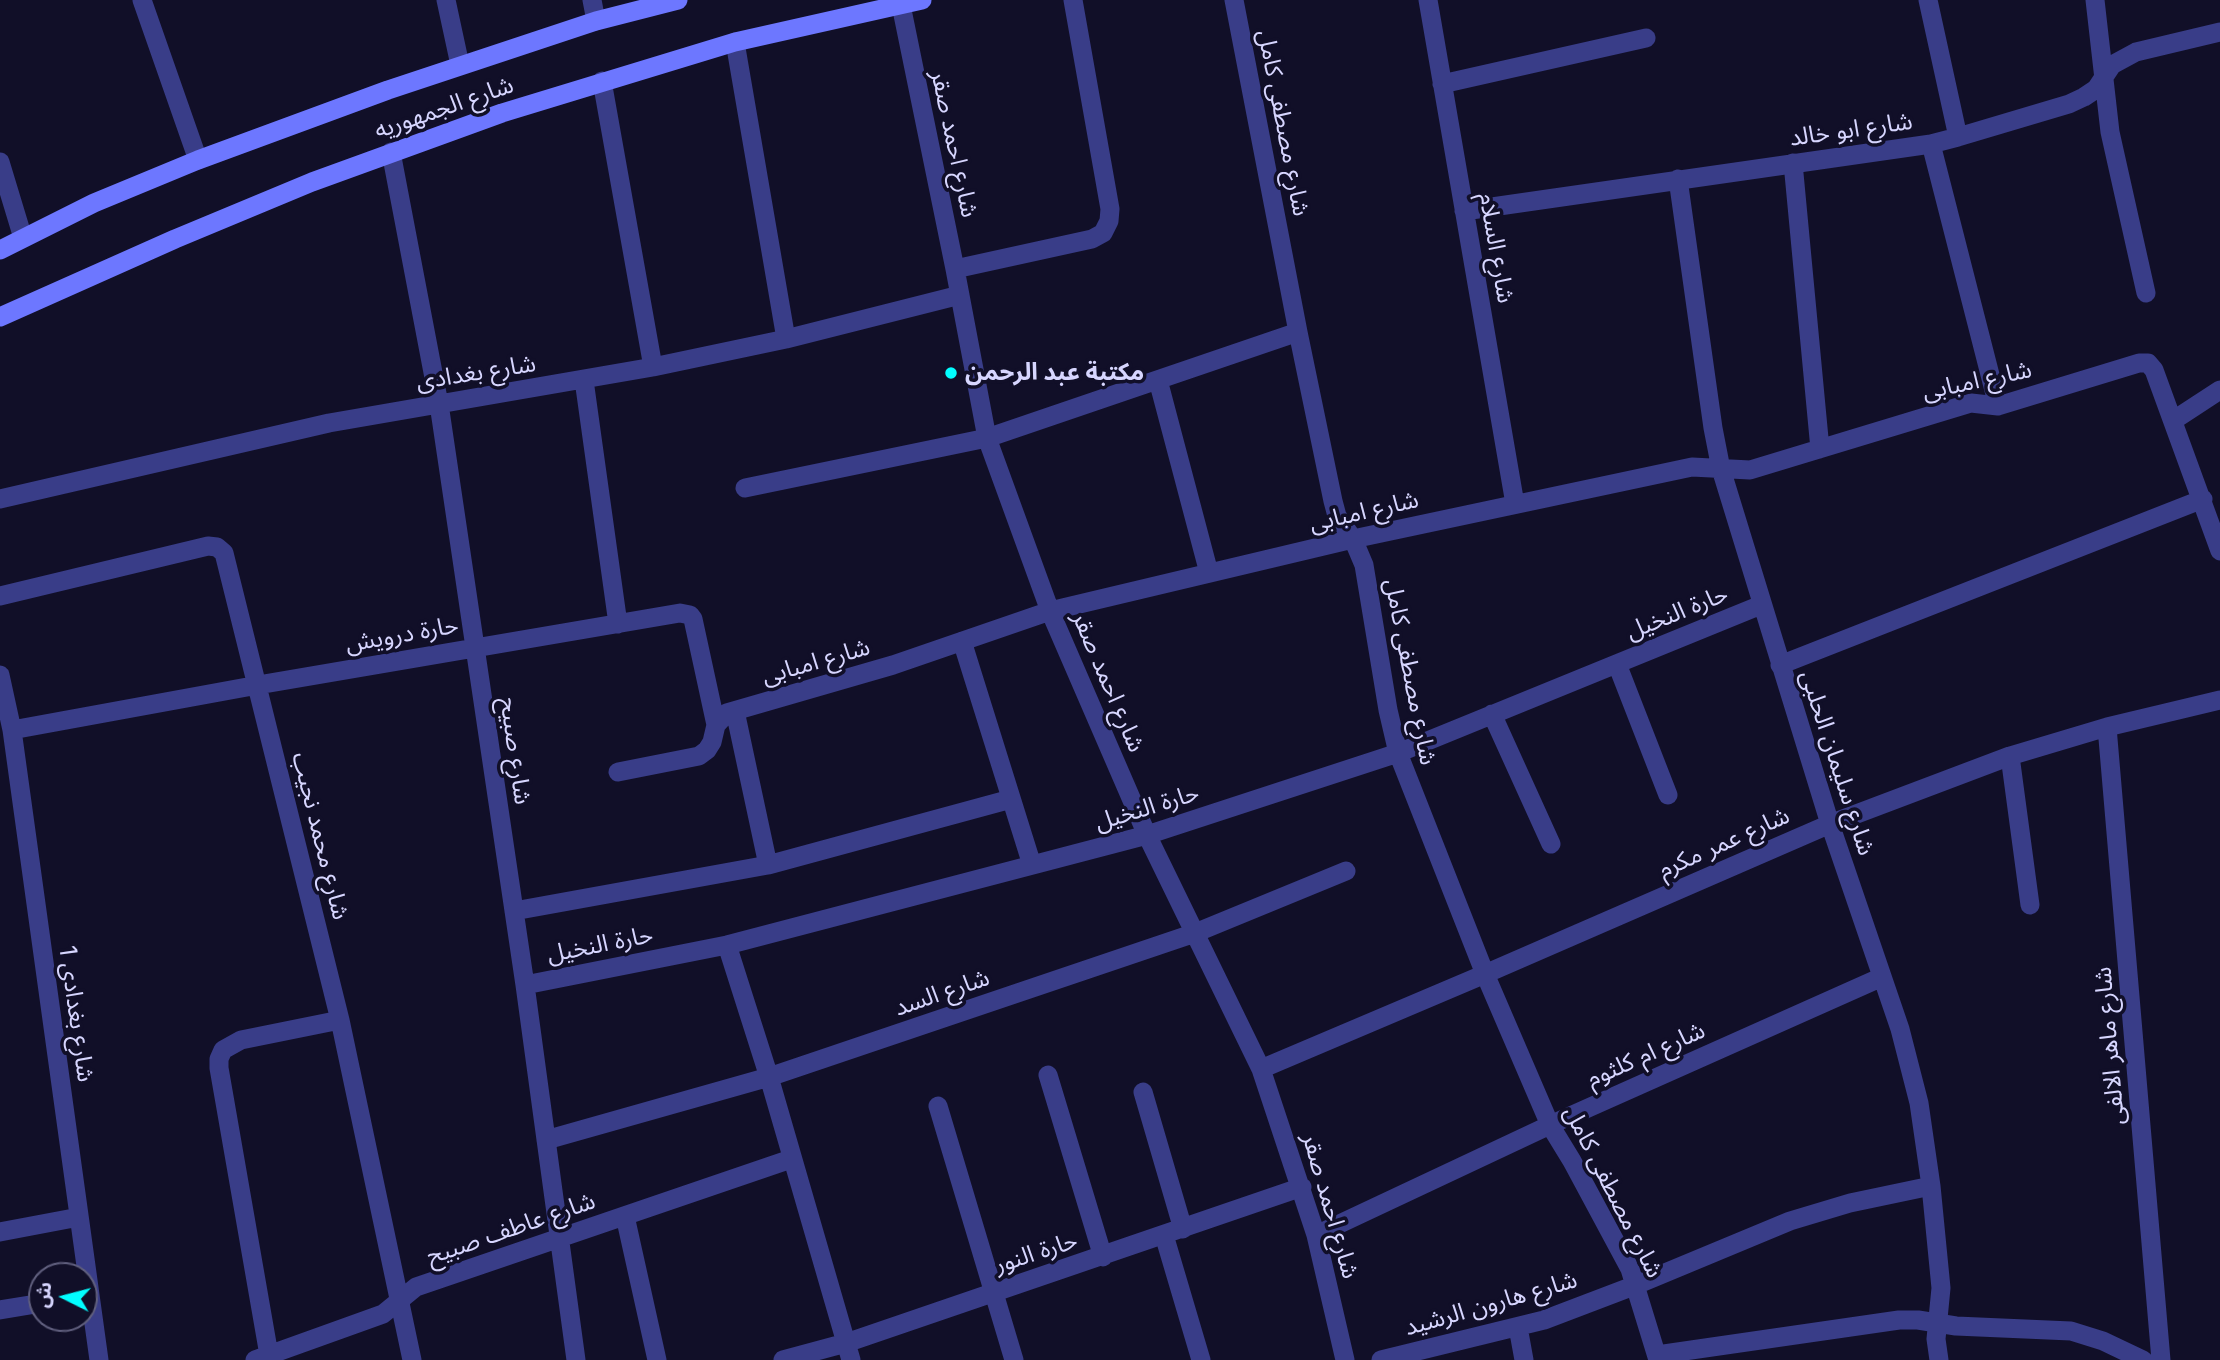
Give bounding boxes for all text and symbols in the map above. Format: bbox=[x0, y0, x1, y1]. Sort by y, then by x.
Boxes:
street label: شارع مصطفى كامل bbox=[1251, 27, 1315, 219]
street label: شارع احمد صقر bbox=[924, 68, 984, 220]
street label: شارع الجمهوريه bbox=[371, 71, 517, 145]
street label: شارع ابو خالد bbox=[1788, 107, 1914, 153]
street label: شارع السلام bbox=[1472, 190, 1520, 306]
street label: شارع بغدادى bbox=[414, 349, 538, 397]
street label: شارع امبابى bbox=[1920, 355, 2034, 407]
place label: مكتبة عبد الرحمن bbox=[965, 359, 1144, 387]
marker: مكتبة عبد الرحمن bbox=[943, 365, 959, 381]
street label: شارع امبابى bbox=[1307, 485, 1421, 539]
street label: شارع مصطفى كامل bbox=[1378, 576, 1442, 768]
street label: حارة النخيل bbox=[1622, 580, 1732, 646]
street label: شارع احمد صقر bbox=[1065, 607, 1151, 757]
street label: حارة درويش bbox=[343, 611, 461, 659]
street label: شارع امبابى bbox=[759, 633, 873, 691]
street label: شارع سليمان الحلبى bbox=[1794, 667, 1880, 859]
street label: شارع صبيح bbox=[493, 696, 537, 806]
street label: شارع محمد نجيب bbox=[285, 749, 355, 923]
street label: حارة النخيل bbox=[1091, 779, 1203, 837]
street label: شارع عمر مكرم bbox=[1654, 801, 1794, 885]
street label: حارة النخيل bbox=[545, 921, 655, 969]
street label: شارع بغدادى 1 bbox=[52, 944, 100, 1084]
street label: شارع السد bbox=[891, 963, 993, 1023]
street label: شارع ماهر الالفى bbox=[2089, 966, 2131, 1126]
street label: شارع ام كلثوم bbox=[1582, 1016, 1710, 1094]
street label: شارع مصطفى كامل bbox=[1557, 1101, 1669, 1283]
street label: شارع احمد صقر bbox=[1296, 1130, 1364, 1282]
street label: شارع عاطف صبيح bbox=[423, 1187, 599, 1271]
street label: حارة النور bbox=[991, 1226, 1081, 1280]
north arrow bbox=[28, 1262, 98, 1332]
street label: شارع هارون الرشيد bbox=[1401, 1266, 1581, 1342]
text: ش bbox=[31, 1281, 56, 1309]

